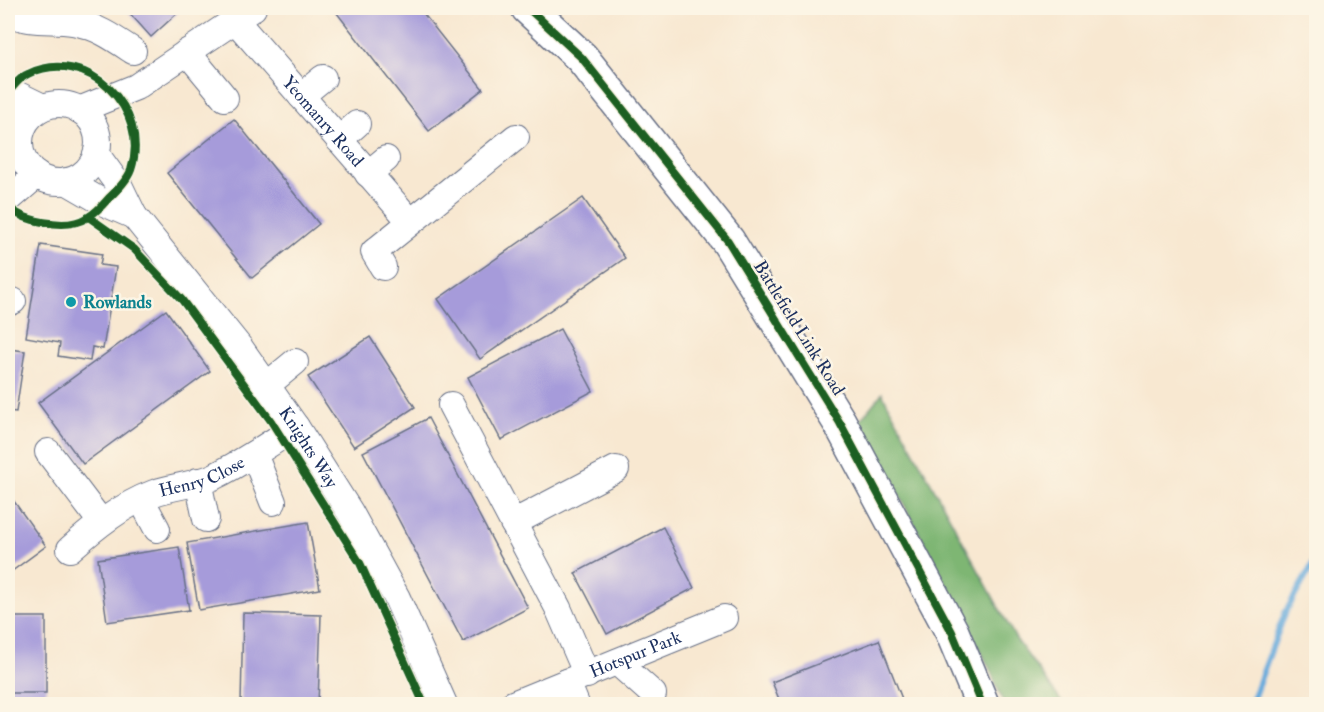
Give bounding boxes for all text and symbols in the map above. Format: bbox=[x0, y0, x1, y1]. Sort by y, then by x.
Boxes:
street label: Yeomanry Road bbox=[277, 71, 369, 172]
street label: Battlefield Link Road bbox=[748, 256, 850, 400]
place label: Rowlands bbox=[83, 291, 152, 314]
marker: Rowlands bbox=[64, 295, 78, 309]
street label: Knights Way bbox=[274, 402, 344, 493]
street label: Henry Close bbox=[156, 450, 249, 502]
street label: Hotspur Park bbox=[586, 625, 685, 683]

